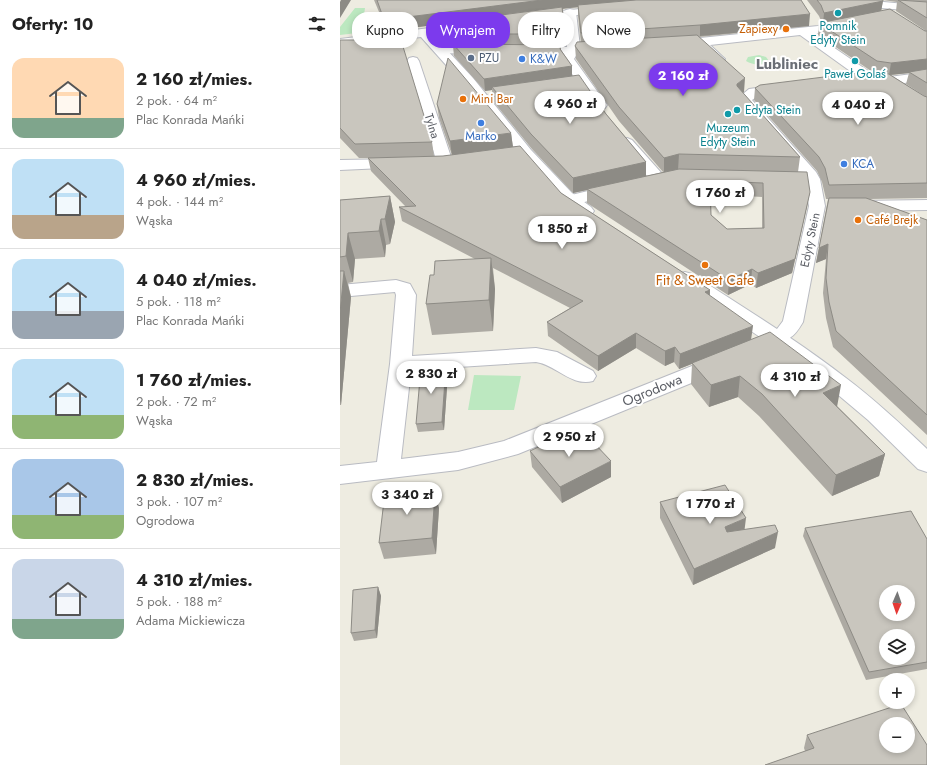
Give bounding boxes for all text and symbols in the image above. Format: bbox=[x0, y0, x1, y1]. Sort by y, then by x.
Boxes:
marker: Pomnik Edyty Stein bbox=[833, 8, 843, 18]
text: Oferty: 10 bbox=[12, 12, 93, 36]
chip: Kupno bbox=[352, 12, 418, 48]
chip: Wynajem bbox=[426, 12, 510, 48]
chip: Filtry bbox=[518, 12, 574, 48]
chip: Nowe bbox=[582, 12, 645, 48]
icon: filters bbox=[306, 13, 328, 35]
place label: Pomnik Edyty Stein bbox=[810, 17, 866, 49]
place label: Zapiexy bbox=[739, 20, 779, 38]
marker: Zapiexy bbox=[781, 24, 791, 34]
place label: PZU bbox=[479, 49, 499, 67]
place label: K&W bbox=[530, 50, 557, 68]
marker: PZU bbox=[466, 53, 476, 63]
district label: Lubliniec bbox=[756, 53, 818, 75]
marker: K&W bbox=[517, 54, 527, 64]
marker: Paweł Golaś bbox=[850, 56, 860, 66]
pin: 2 160 zł bbox=[642, 63, 724, 97]
place label: Paweł Golaś bbox=[824, 65, 886, 83]
text: 2 160 zł bbox=[658, 66, 708, 85]
text: 2 160 zł/mies. bbox=[136, 67, 253, 91]
icon: home bbox=[44, 74, 92, 122]
place label: Mini Bar bbox=[471, 90, 514, 108]
text: 2 pok. · 64 m² bbox=[136, 91, 217, 110]
pin: 4 960 zł bbox=[529, 91, 611, 125]
pin: 4 040 zł bbox=[817, 92, 899, 126]
marker: Mini Bar bbox=[458, 94, 468, 104]
text: 4 960 zł bbox=[543, 94, 597, 113]
text: 4 040 zł bbox=[831, 95, 885, 114]
place label: Edyta Stein bbox=[745, 101, 801, 119]
marker: Edyta Stein bbox=[732, 105, 742, 115]
marker: Muzeum Edyty Stein bbox=[723, 109, 733, 119]
text: Plac Konrada Mańki bbox=[136, 110, 244, 129]
street label: Tylna bbox=[420, 111, 444, 141]
marker: Marko bbox=[476, 118, 486, 128]
place label: Muzeum Edyty Stein bbox=[700, 119, 756, 151]
place label: Marko bbox=[465, 127, 497, 145]
place label: KCA bbox=[852, 155, 874, 173]
marker: KCA bbox=[839, 159, 849, 169]
text: 4 960 zł/mies. bbox=[136, 168, 256, 192]
icon: home bbox=[44, 175, 92, 223]
pin: 1 760 zł bbox=[679, 180, 761, 214]
text: 1 760 zł bbox=[695, 183, 745, 202]
text: 4 pok. · 144 m² bbox=[136, 192, 223, 211]
text: Wąska bbox=[136, 211, 172, 230]
street label: Edyty Stein bbox=[795, 211, 825, 269]
place label: Café Brejk bbox=[866, 211, 919, 229]
marker: Café Brejk bbox=[853, 215, 863, 225]
pin: 1 850 zł bbox=[521, 216, 603, 250]
text: 1 850 zł bbox=[537, 219, 587, 238]
marker: Fit & Sweet Cafe bbox=[700, 260, 710, 270]
text: 4 040 zł/mies. bbox=[136, 268, 257, 292]
place label: Fit & Sweet Cafe bbox=[656, 270, 754, 290]
icon: home bbox=[44, 275, 92, 323]
text: 5 pok. · 118 m² bbox=[136, 292, 221, 311]
text: Plac Konrada Mańki bbox=[136, 311, 244, 330]
pin: 2 830 zł bbox=[390, 361, 472, 395]
text: 2 830 zł bbox=[405, 364, 457, 383]
pin: 4 310 zł bbox=[754, 364, 836, 398]
text: 4 310 zł bbox=[770, 367, 820, 386]
text: 1 760 zł/mies. bbox=[136, 368, 252, 392]
street label: Ogrodowa bbox=[619, 369, 685, 411]
icon: home bbox=[44, 375, 92, 423]
text: 2 pok. · 72 m² bbox=[136, 392, 216, 411]
text: Wąska bbox=[136, 411, 172, 430]
pin: 2 950 zł bbox=[528, 424, 610, 458]
text: 2 950 zł bbox=[543, 427, 595, 446]
text: 2 830 zł/mies. bbox=[136, 468, 254, 492]
icon: home bbox=[44, 475, 92, 523]
pin: 3 340 zł bbox=[366, 482, 448, 516]
text: 3 340 zł bbox=[381, 485, 433, 504]
pin: 1 770 zł bbox=[669, 491, 751, 525]
text: 3 pok. · 107 m² bbox=[136, 492, 222, 511]
text: 1 770 zł bbox=[686, 494, 735, 513]
text: Ogrodowa bbox=[136, 511, 194, 530]
text: 4 310 zł/mies. bbox=[136, 568, 253, 592]
icon: home bbox=[44, 575, 92, 623]
north arrow bbox=[879, 585, 915, 621]
map controls bbox=[879, 585, 915, 753]
text: 5 pok. · 188 m² bbox=[136, 592, 222, 611]
text: Adama Mickiewicza bbox=[136, 611, 245, 630]
button: layers bbox=[879, 629, 915, 665]
button: + bbox=[879, 673, 915, 709]
button: − bbox=[879, 717, 915, 753]

